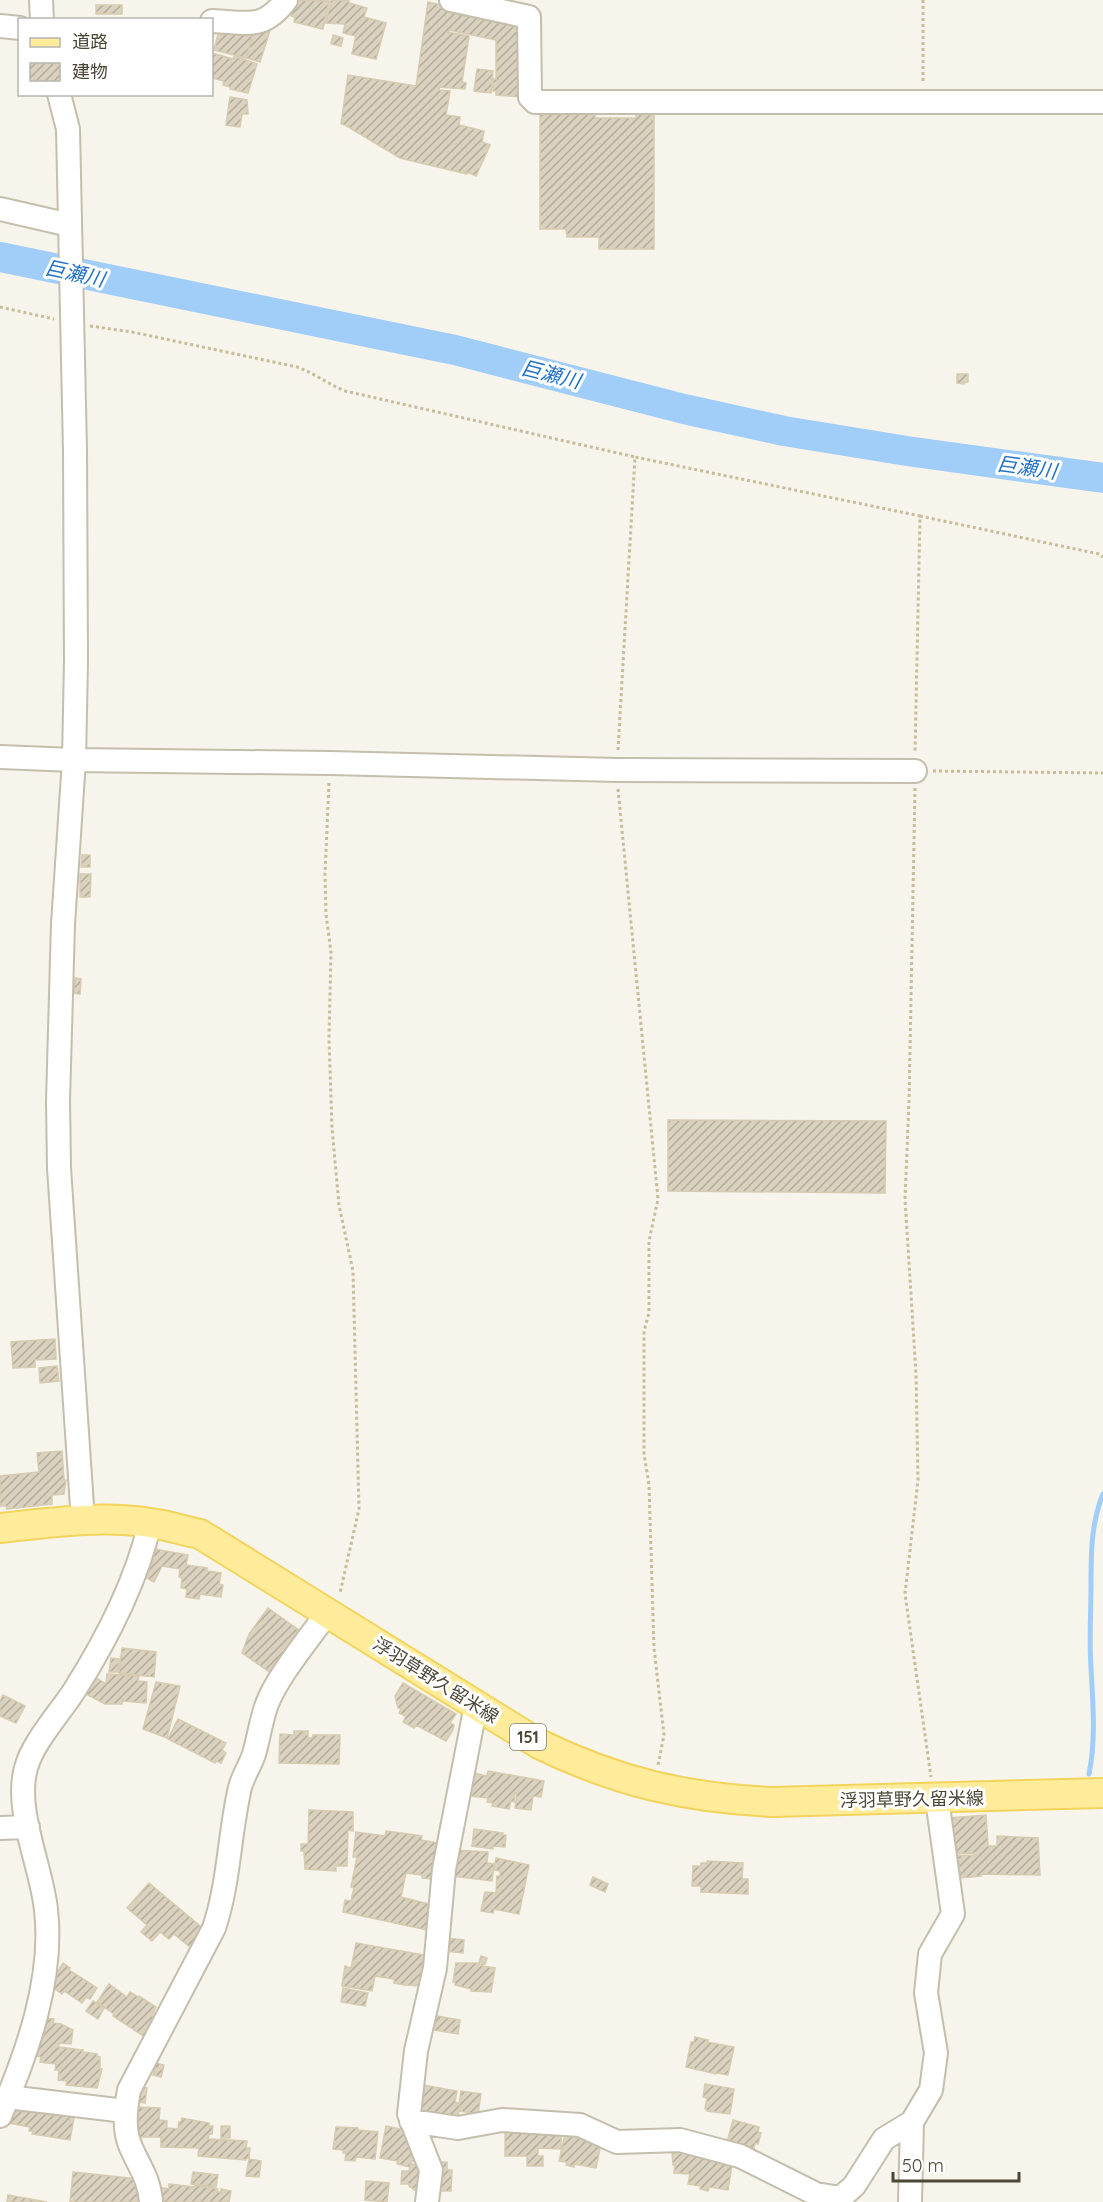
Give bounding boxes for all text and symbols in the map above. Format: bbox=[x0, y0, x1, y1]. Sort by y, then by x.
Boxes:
legend bbox=[18, 18, 213, 96]
text: 道路 bbox=[72, 30, 108, 53]
text: 建物 bbox=[72, 60, 108, 83]
water label: 巨瀬川 bbox=[43, 255, 109, 292]
water label: 巨瀬川 bbox=[519, 355, 585, 394]
water label: 巨瀬川 bbox=[996, 450, 1060, 484]
street label: 浮羽草野久留米線 bbox=[369, 1632, 503, 1728]
road number: 151 bbox=[510, 1724, 546, 1750]
street label: 浮羽草野久留米線 bbox=[840, 1786, 984, 1812]
scale bar bbox=[893, 2145, 1019, 2183]
text: 50 m bbox=[902, 2154, 944, 2177]

